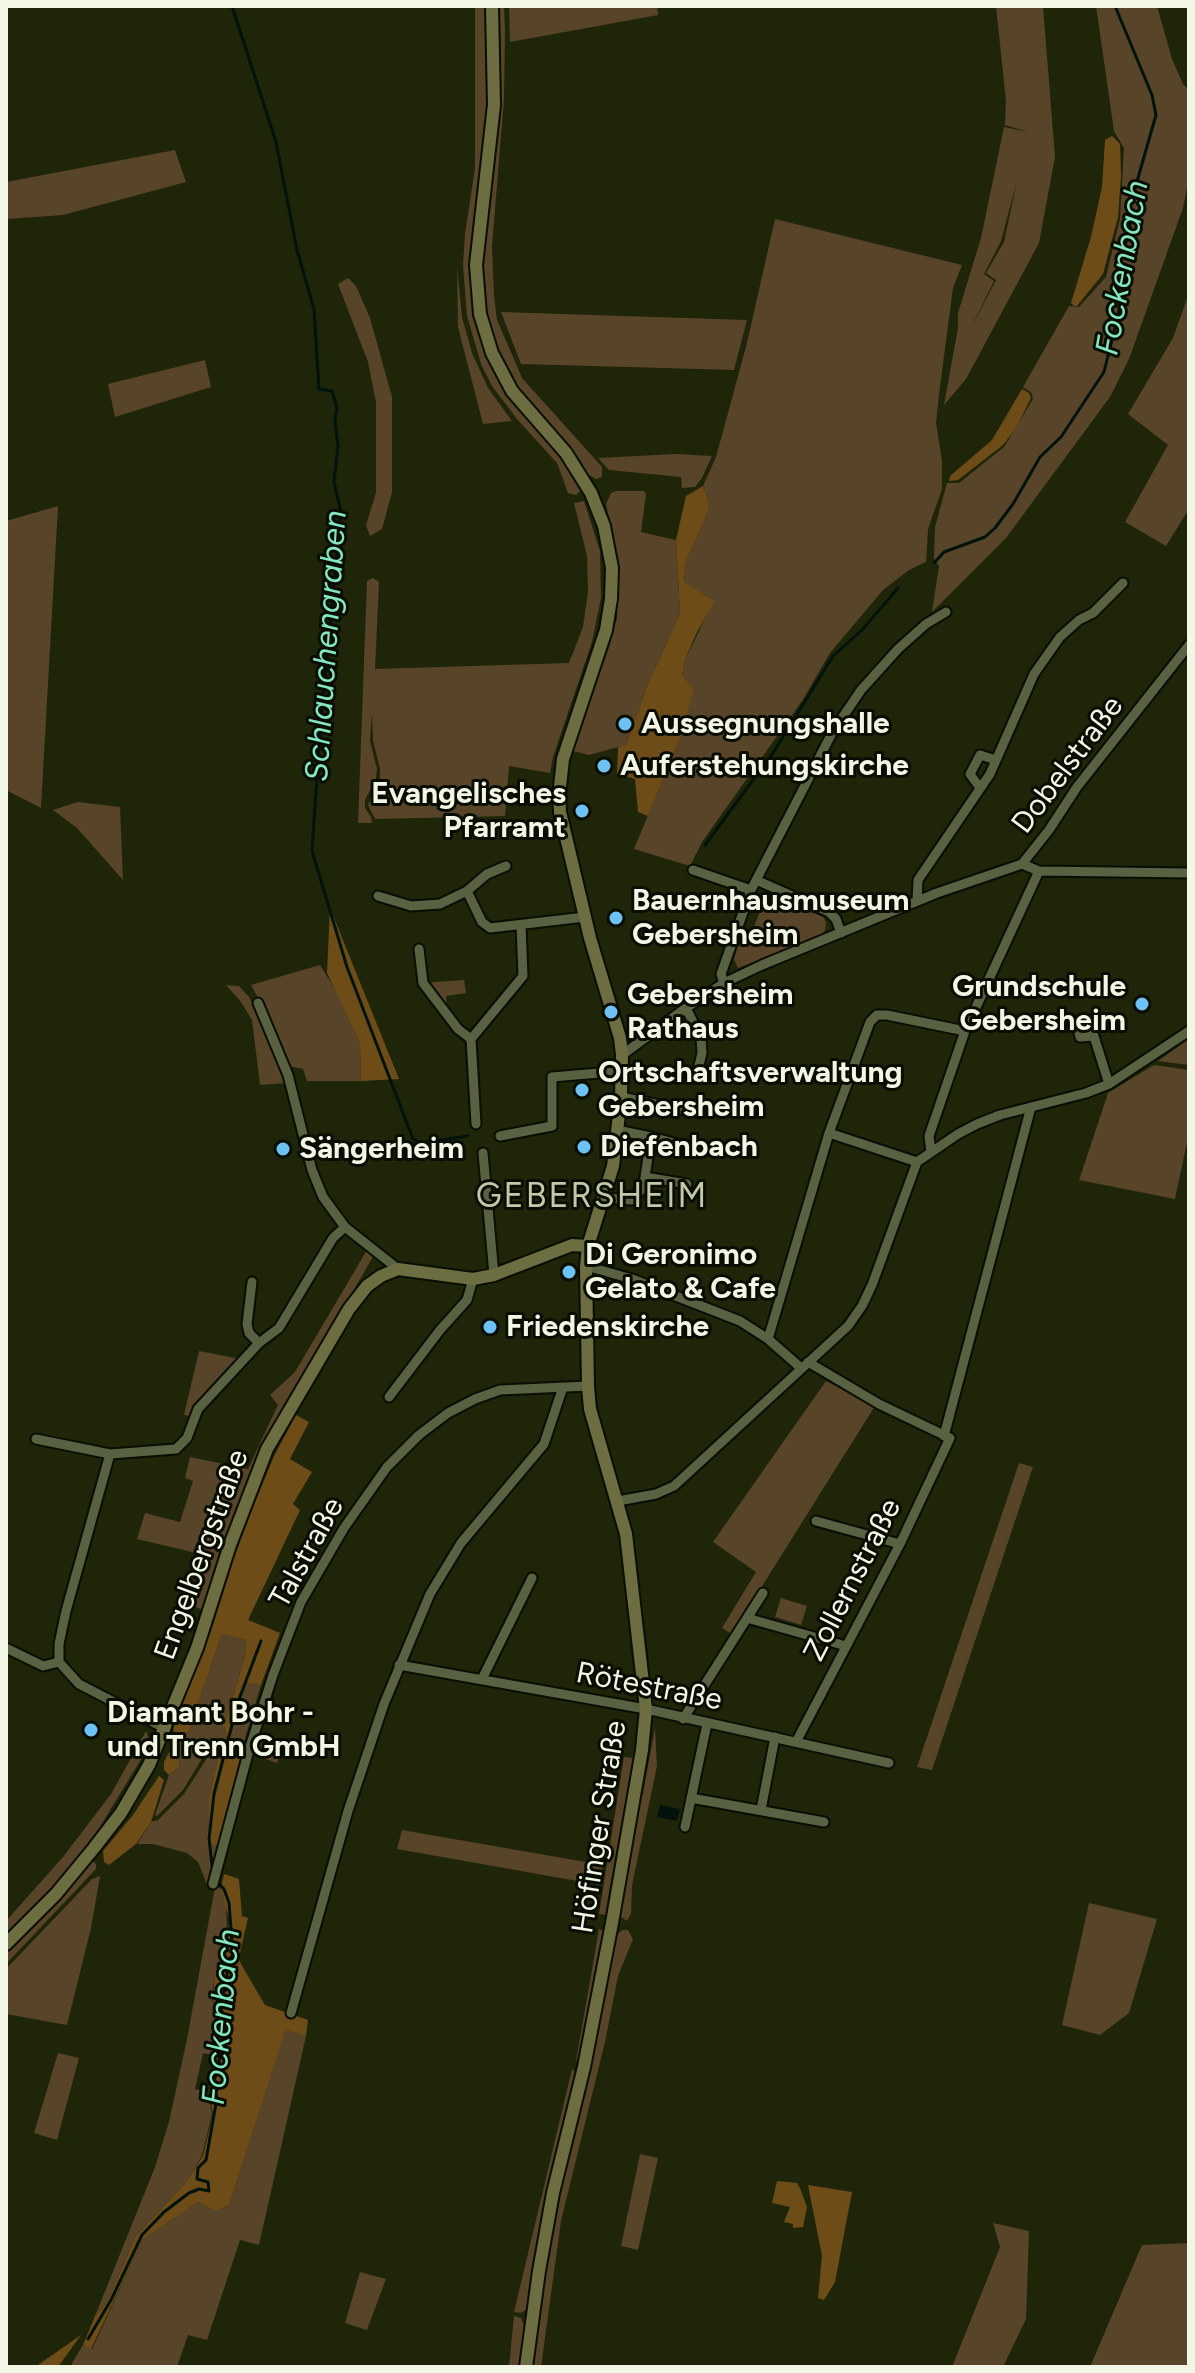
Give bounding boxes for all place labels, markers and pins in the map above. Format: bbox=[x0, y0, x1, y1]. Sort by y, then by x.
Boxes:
place label: Aussegnungshalle bbox=[641, 706, 890, 742]
marker: Aussegnungshalle bbox=[616, 715, 634, 733]
place label: Auferstehungskirche bbox=[620, 748, 909, 784]
marker: Auferstehungskirche bbox=[595, 757, 613, 775]
place label: Evangelisches Pfarramt bbox=[371, 776, 566, 846]
marker: Evangelisches Pfarramt bbox=[573, 802, 591, 820]
place label: Bauernhausmuseum Gebersheim bbox=[632, 883, 910, 954]
marker: Bauernhausmuseum Gebersheim bbox=[607, 909, 625, 927]
place label: Grundschule Gebersheim bbox=[952, 969, 1126, 1040]
place label: Gebersheim Rathaus bbox=[627, 977, 793, 1048]
marker: Grundschule Gebersheim bbox=[1133, 995, 1151, 1013]
marker: Gebersheim Rathaus bbox=[602, 1003, 620, 1021]
place label: Ortschaftsverwaltung Gebersheim bbox=[598, 1055, 903, 1126]
marker: Ortschaftsverwaltung Gebersheim bbox=[573, 1081, 591, 1099]
place label: Diefenbach bbox=[600, 1129, 758, 1165]
place label: Sängerheim bbox=[299, 1131, 464, 1167]
marker: Diefenbach bbox=[575, 1138, 593, 1156]
marker: Sängerheim bbox=[274, 1140, 292, 1158]
place label: Di Geronimo Gelato & Cafe bbox=[585, 1237, 776, 1308]
marker: Di Geronimo Gelato & Cafe bbox=[560, 1263, 578, 1281]
place label: Friedenskirche bbox=[506, 1309, 709, 1345]
marker: Friedenskirche bbox=[481, 1318, 499, 1336]
place label: Diamant Bohr - und Trenn GmbH bbox=[107, 1695, 340, 1766]
marker: Diamant Bohr - und Trenn GmbH bbox=[82, 1721, 100, 1739]

